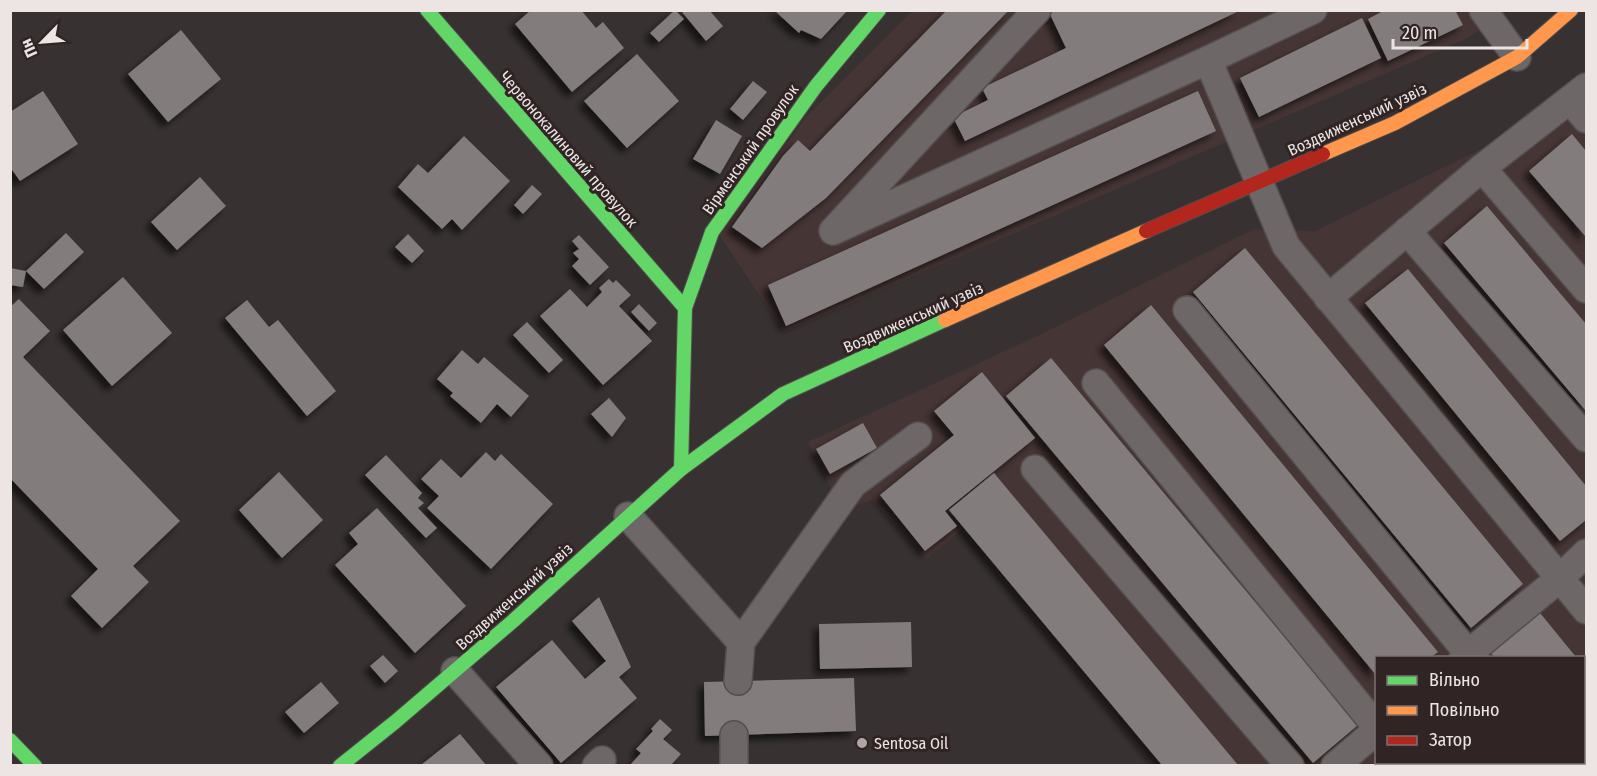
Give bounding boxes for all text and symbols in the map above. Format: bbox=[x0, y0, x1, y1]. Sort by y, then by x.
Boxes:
north arrow bbox=[12, 12, 72, 72]
scale bar bbox=[1393, 12, 1526, 50]
text: 20 m bbox=[1402, 22, 1437, 44]
text: Пн bbox=[16, 36, 41, 60]
street label: Червонокалиновий провулок bbox=[496, 67, 642, 232]
street label: Воздвиженський узвіз bbox=[1285, 79, 1430, 160]
street label: Вірменський провулок bbox=[698, 80, 803, 218]
street label: Воздвиженський узвіз bbox=[840, 278, 986, 357]
street label: Воздвиженський узвіз bbox=[452, 539, 577, 654]
legend bbox=[1375, 656, 1585, 764]
text: Вільно bbox=[1429, 669, 1480, 691]
text: Повільно bbox=[1429, 699, 1500, 721]
text: Затор bbox=[1429, 729, 1472, 751]
place label: Sentosa Oil bbox=[874, 734, 948, 753]
marker: Sentosa Oil bbox=[855, 736, 869, 750]

